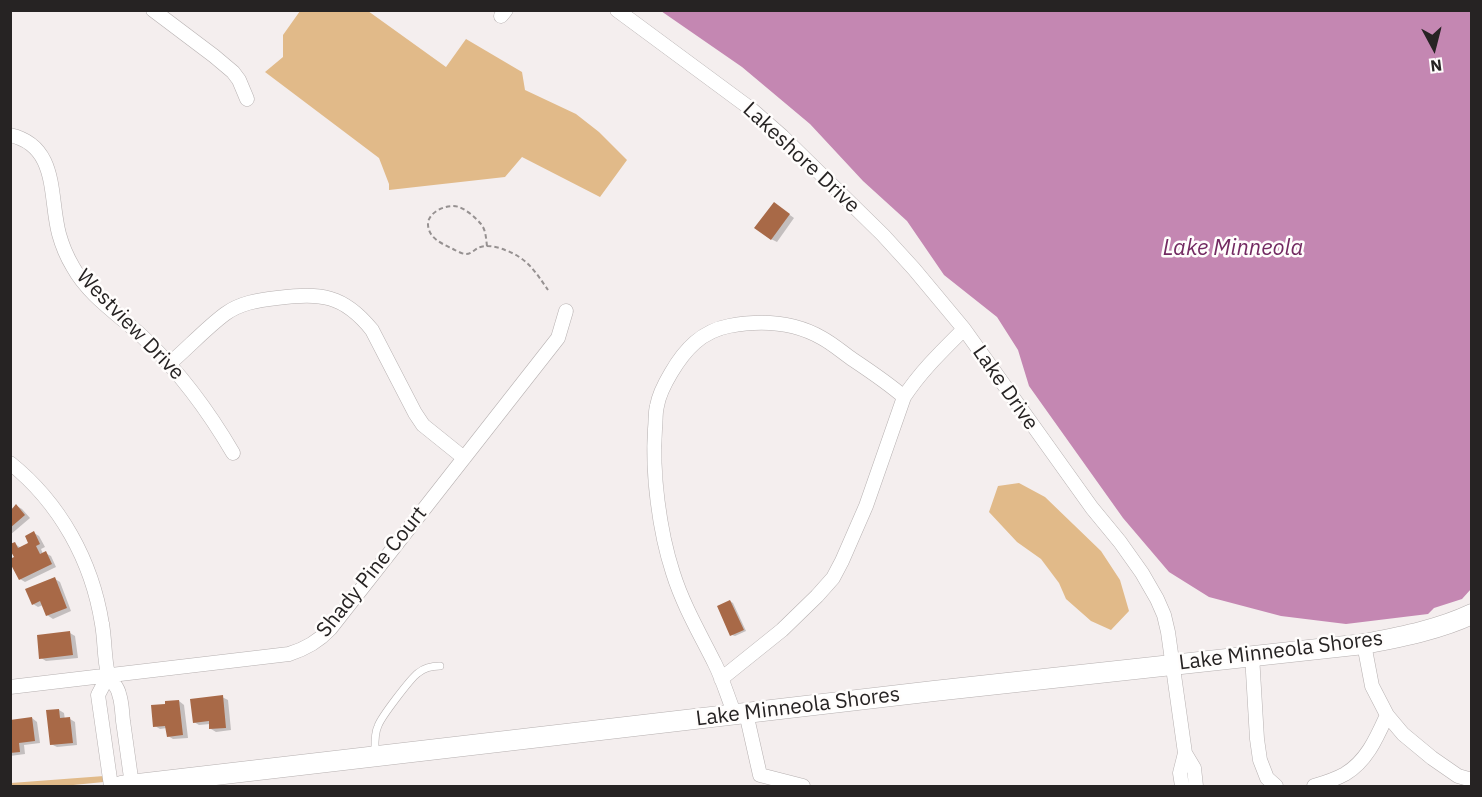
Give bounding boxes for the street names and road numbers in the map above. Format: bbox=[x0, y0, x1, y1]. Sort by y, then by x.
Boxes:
street label: Lakeshore Drive bbox=[737, 97, 865, 219]
street label: Westview Drive bbox=[71, 264, 189, 386]
street label: Lake Drive bbox=[967, 341, 1043, 435]
street label: Shady Pine Court bbox=[311, 501, 433, 643]
street label: Lake Minneola Shores bbox=[1177, 626, 1385, 676]
street label: Lake Minneola Shores bbox=[694, 682, 902, 732]

